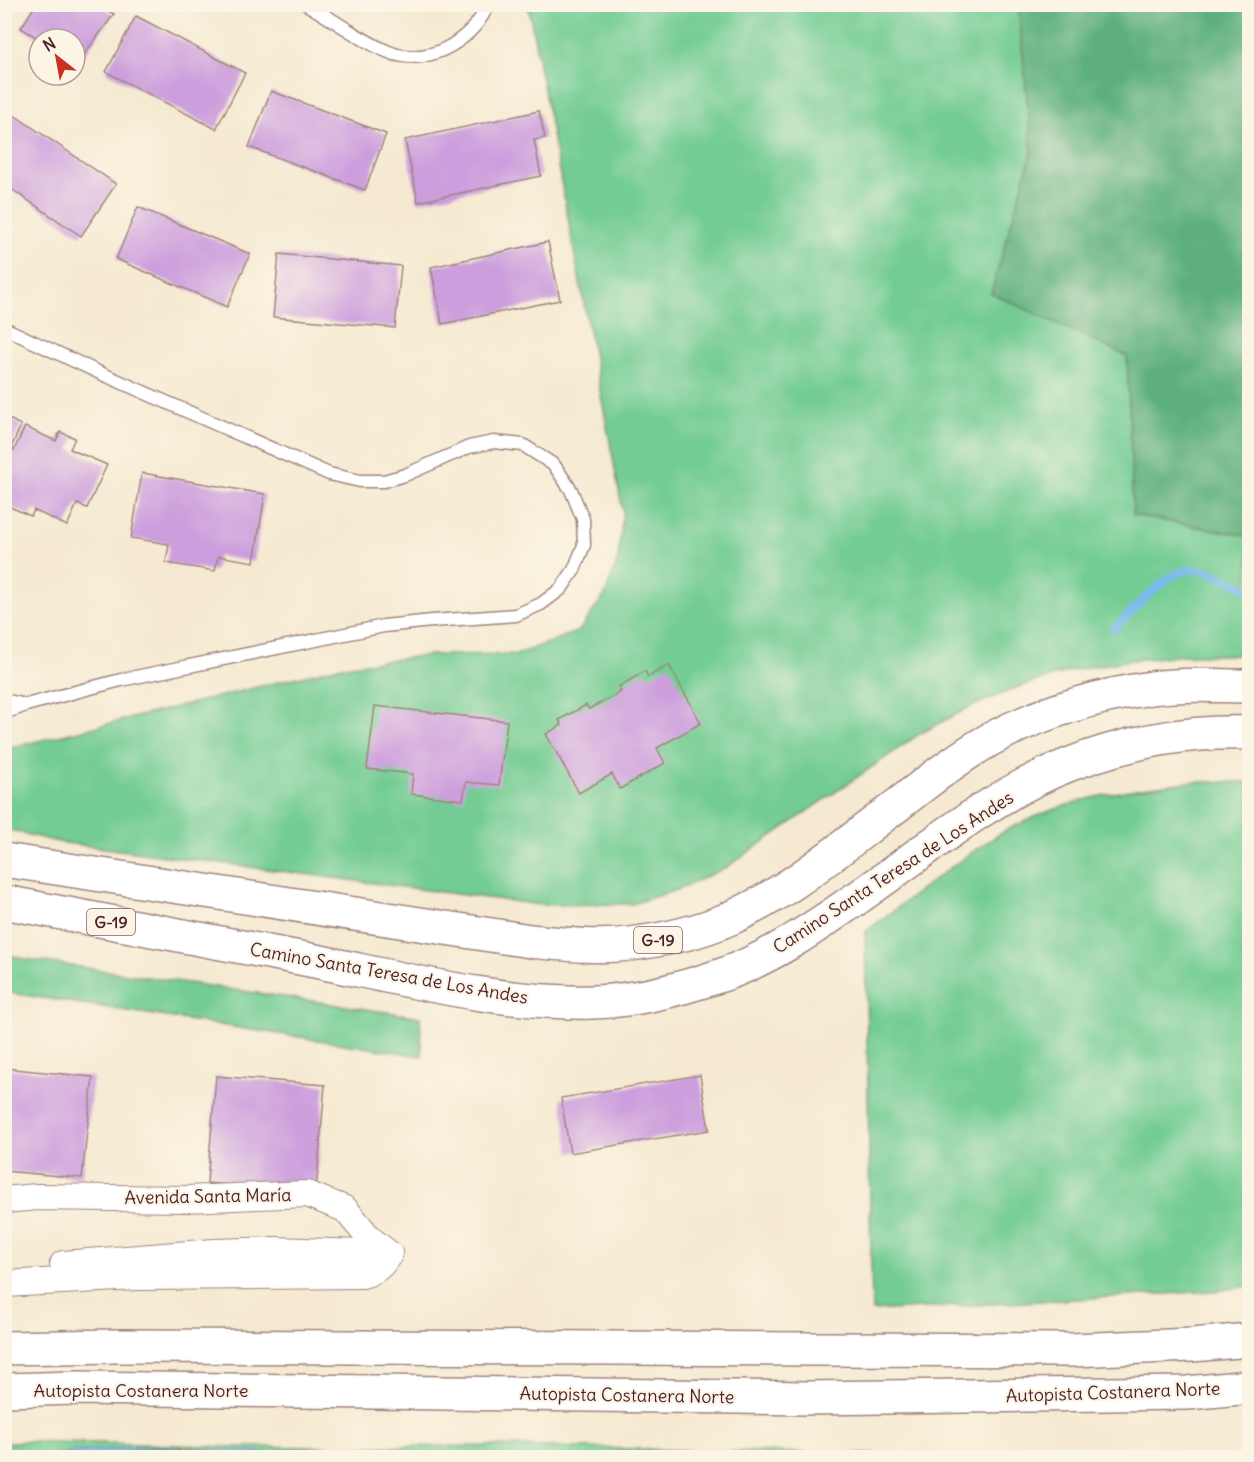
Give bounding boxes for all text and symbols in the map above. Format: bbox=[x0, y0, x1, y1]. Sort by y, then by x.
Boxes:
north arrow bbox=[27, 27, 87, 87]
text: N bbox=[39, 33, 59, 56]
street label: Camino Santa Teresa de Los Andes bbox=[769, 786, 1017, 958]
road number: G-19 bbox=[87, 909, 135, 935]
road number: G-19 bbox=[634, 927, 682, 953]
street label: Camino Santa Teresa de Los Andes bbox=[248, 937, 530, 1009]
street label: Avenida Santa María bbox=[124, 1183, 292, 1209]
street label: Autopista Costanera Norte bbox=[1005, 1377, 1221, 1407]
street label: Autopista Costanera Norte bbox=[34, 1379, 248, 1402]
street label: Autopista Costanera Norte bbox=[519, 1382, 735, 1408]

